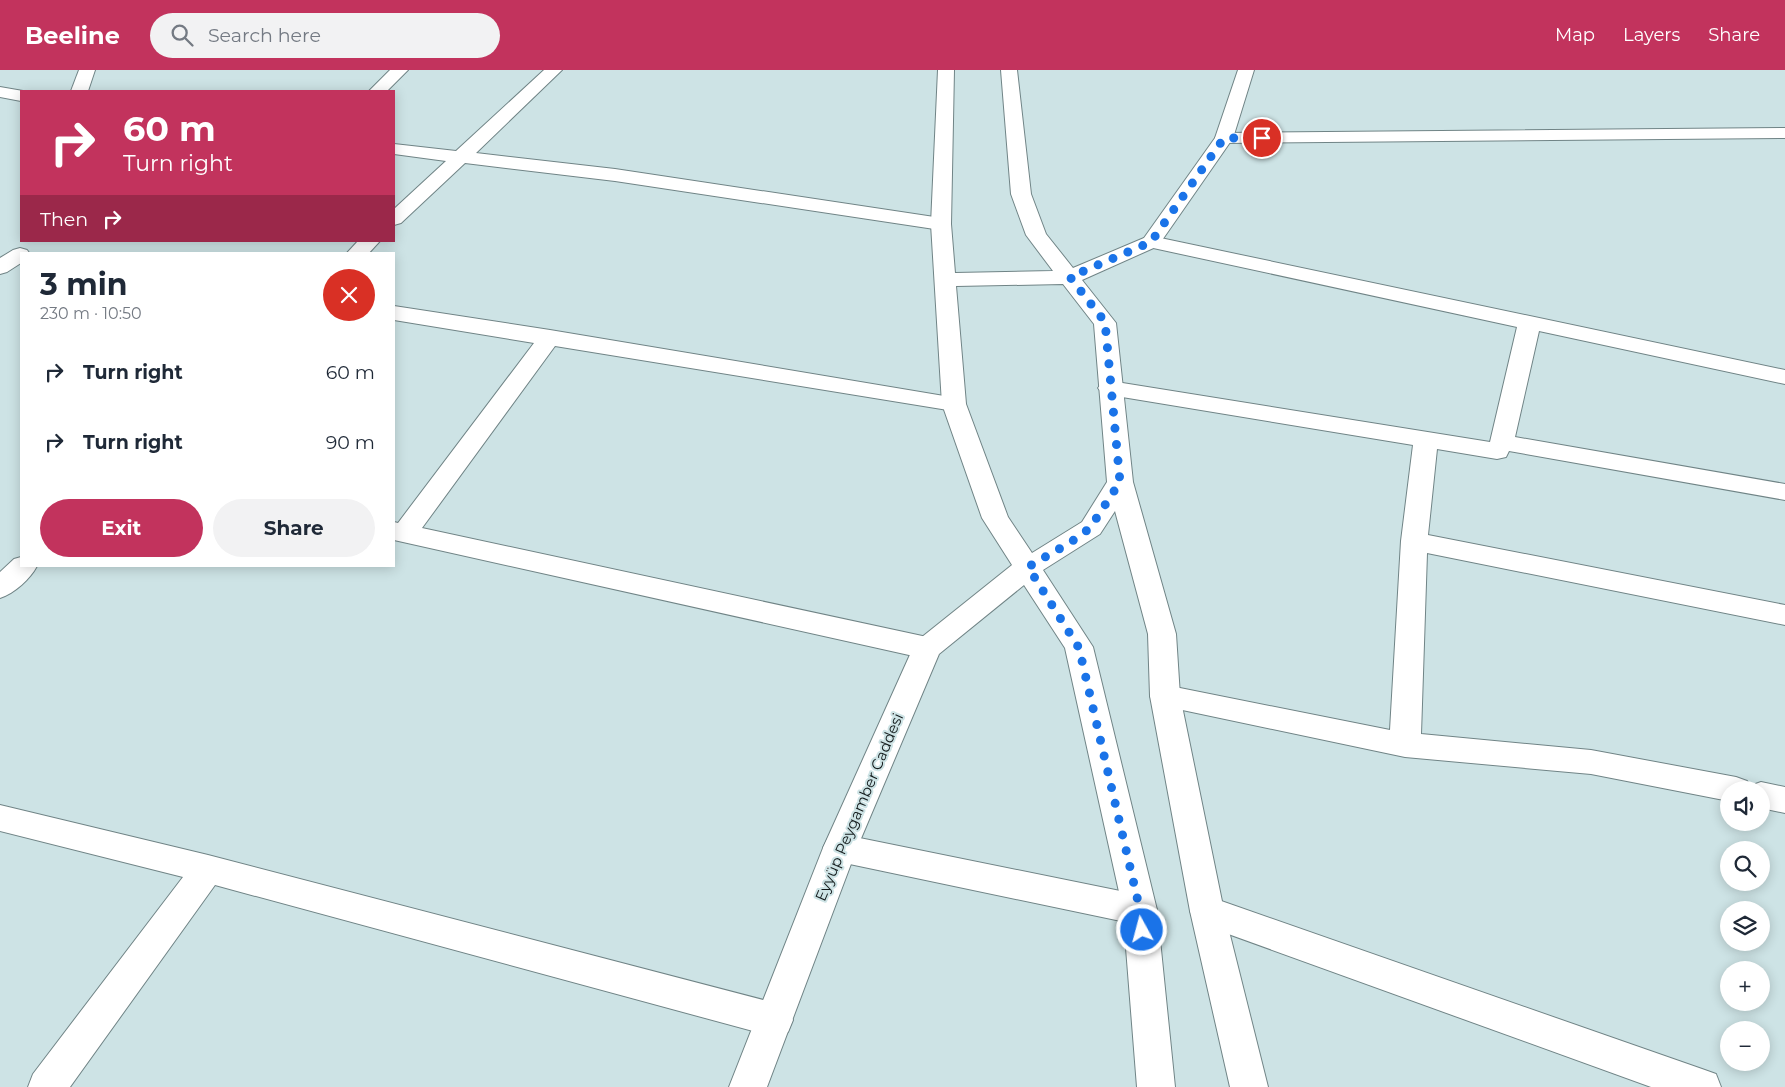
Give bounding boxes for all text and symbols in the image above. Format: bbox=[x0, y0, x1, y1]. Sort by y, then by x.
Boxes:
search box bbox=[150, 13, 500, 58]
text: Beeline bbox=[25, 21, 120, 50]
icon: search bbox=[168, 21, 196, 49]
text: Search here bbox=[208, 24, 321, 47]
text: Map bbox=[1555, 24, 1595, 46]
text: Layers bbox=[1623, 24, 1680, 46]
text: Share bbox=[1708, 24, 1760, 46]
text: 60 m bbox=[123, 107, 216, 150]
icon: right bbox=[40, 110, 105, 175]
pin bbox=[1241, 117, 1283, 159]
icon: arrive bbox=[1248, 124, 1276, 152]
text: Turn right bbox=[123, 150, 233, 177]
icon: right bbox=[98, 205, 126, 233]
text: Then bbox=[40, 208, 88, 231]
text: 3 min bbox=[40, 266, 127, 303]
button: close bbox=[323, 269, 375, 321]
text: 230 m · 10:50 bbox=[40, 304, 142, 323]
icon: right bbox=[40, 358, 68, 386]
text: Turn right bbox=[83, 361, 183, 384]
text: 60 m bbox=[326, 361, 375, 384]
icon: right bbox=[40, 428, 68, 456]
text: Turn right bbox=[83, 431, 183, 454]
text: 90 m bbox=[326, 431, 375, 454]
button: Exit bbox=[40, 499, 203, 557]
button: Share bbox=[213, 499, 375, 557]
street label: Eyyüp Peygamber Caddesi bbox=[811, 710, 907, 904]
map controls bbox=[1720, 781, 1770, 1071]
button: sound bbox=[1720, 781, 1770, 831]
button: search bbox=[1720, 841, 1770, 891]
button: layers bbox=[1720, 901, 1770, 951]
position arrow bbox=[1115, 903, 1167, 955]
button: + bbox=[1720, 961, 1770, 1011]
button: − bbox=[1720, 1021, 1770, 1071]

